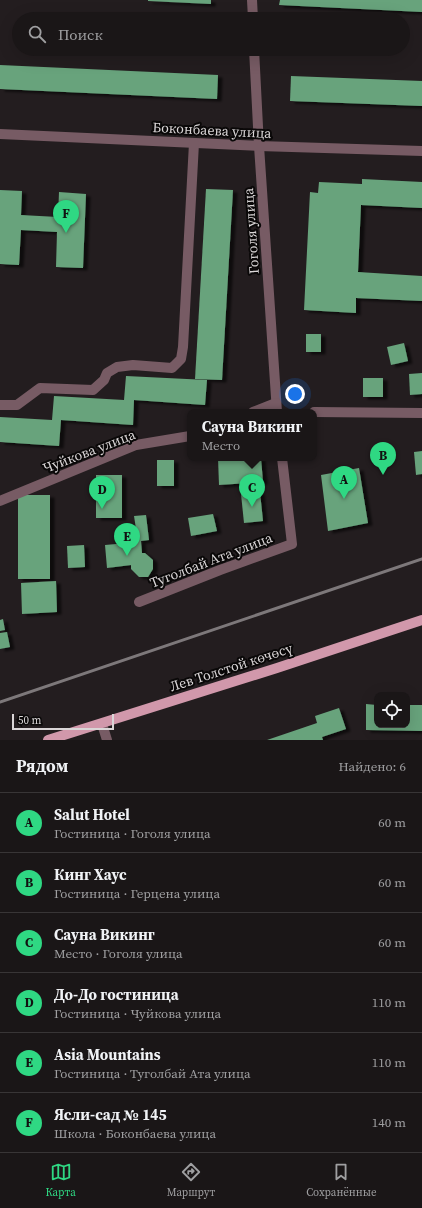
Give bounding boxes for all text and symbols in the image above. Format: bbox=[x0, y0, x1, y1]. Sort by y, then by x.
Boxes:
search box bbox=[12, 12, 410, 56]
icon: search bbox=[26, 23, 48, 45]
text: Поиск bbox=[58, 24, 103, 45]
street label: Боконбаева улица bbox=[152, 117, 273, 143]
street label: Гоголя улица bbox=[238, 186, 264, 275]
pin: F bbox=[53, 200, 79, 233]
your location bbox=[285, 384, 305, 404]
popup bbox=[187, 409, 317, 461]
text: Сауна Викинг bbox=[202, 416, 302, 437]
street label: Чуйкова улица bbox=[40, 424, 139, 478]
text: Место bbox=[202, 437, 240, 454]
pin: B bbox=[370, 442, 396, 475]
pin: A bbox=[331, 466, 357, 499]
pin: C bbox=[239, 474, 265, 507]
pin: D bbox=[89, 476, 115, 509]
pin: E bbox=[114, 523, 140, 556]
street label: Туголбай Ата улица bbox=[147, 527, 276, 593]
street label: Лев Толстой көчөсү bbox=[167, 637, 296, 696]
map controls bbox=[374, 692, 410, 728]
button: locate bbox=[374, 692, 410, 728]
scale bar bbox=[12, 712, 114, 731]
text: 50 m bbox=[18, 713, 41, 728]
text: Рядом bbox=[16, 754, 68, 778]
text: Найдено: 6 bbox=[339, 758, 406, 775]
text: Salut Hotel bbox=[54, 804, 130, 825]
text: A bbox=[25, 814, 33, 831]
text: 60 m bbox=[378, 814, 406, 831]
text: Гостиница · Гоголя улица bbox=[54, 825, 211, 842]
text: Кинг Хаус bbox=[54, 864, 127, 885]
text: B bbox=[25, 874, 33, 891]
text: 60 m bbox=[378, 874, 406, 891]
text: Гостиница · Герцена улица bbox=[54, 885, 220, 902]
text: Сауна Викинг bbox=[54, 924, 155, 945]
text: C bbox=[25, 934, 33, 951]
text: 60 m bbox=[378, 934, 406, 951]
text: Место · Гоголя улица bbox=[54, 945, 183, 962]
text: До-До гостиница bbox=[54, 984, 179, 1005]
text: D bbox=[24, 994, 34, 1011]
text: 110 m bbox=[372, 994, 406, 1011]
text: Гостиница · Чуйкова улица bbox=[54, 1005, 221, 1022]
text: Asia Mountains bbox=[54, 1044, 161, 1065]
text: E bbox=[25, 1054, 33, 1071]
text: 110 m bbox=[372, 1054, 406, 1071]
text: Гостиница · Туголбай Ата улица bbox=[54, 1065, 251, 1082]
text: Ясли-сад № 145 bbox=[54, 1104, 167, 1125]
text: F bbox=[25, 1114, 33, 1131]
text: 140 m bbox=[372, 1114, 406, 1131]
text: Школа · Боконбаева улица bbox=[54, 1125, 216, 1142]
tab: Карта bbox=[45, 1161, 76, 1200]
tab: Маршрут bbox=[167, 1161, 215, 1200]
tab: Сохранённые bbox=[306, 1161, 377, 1200]

